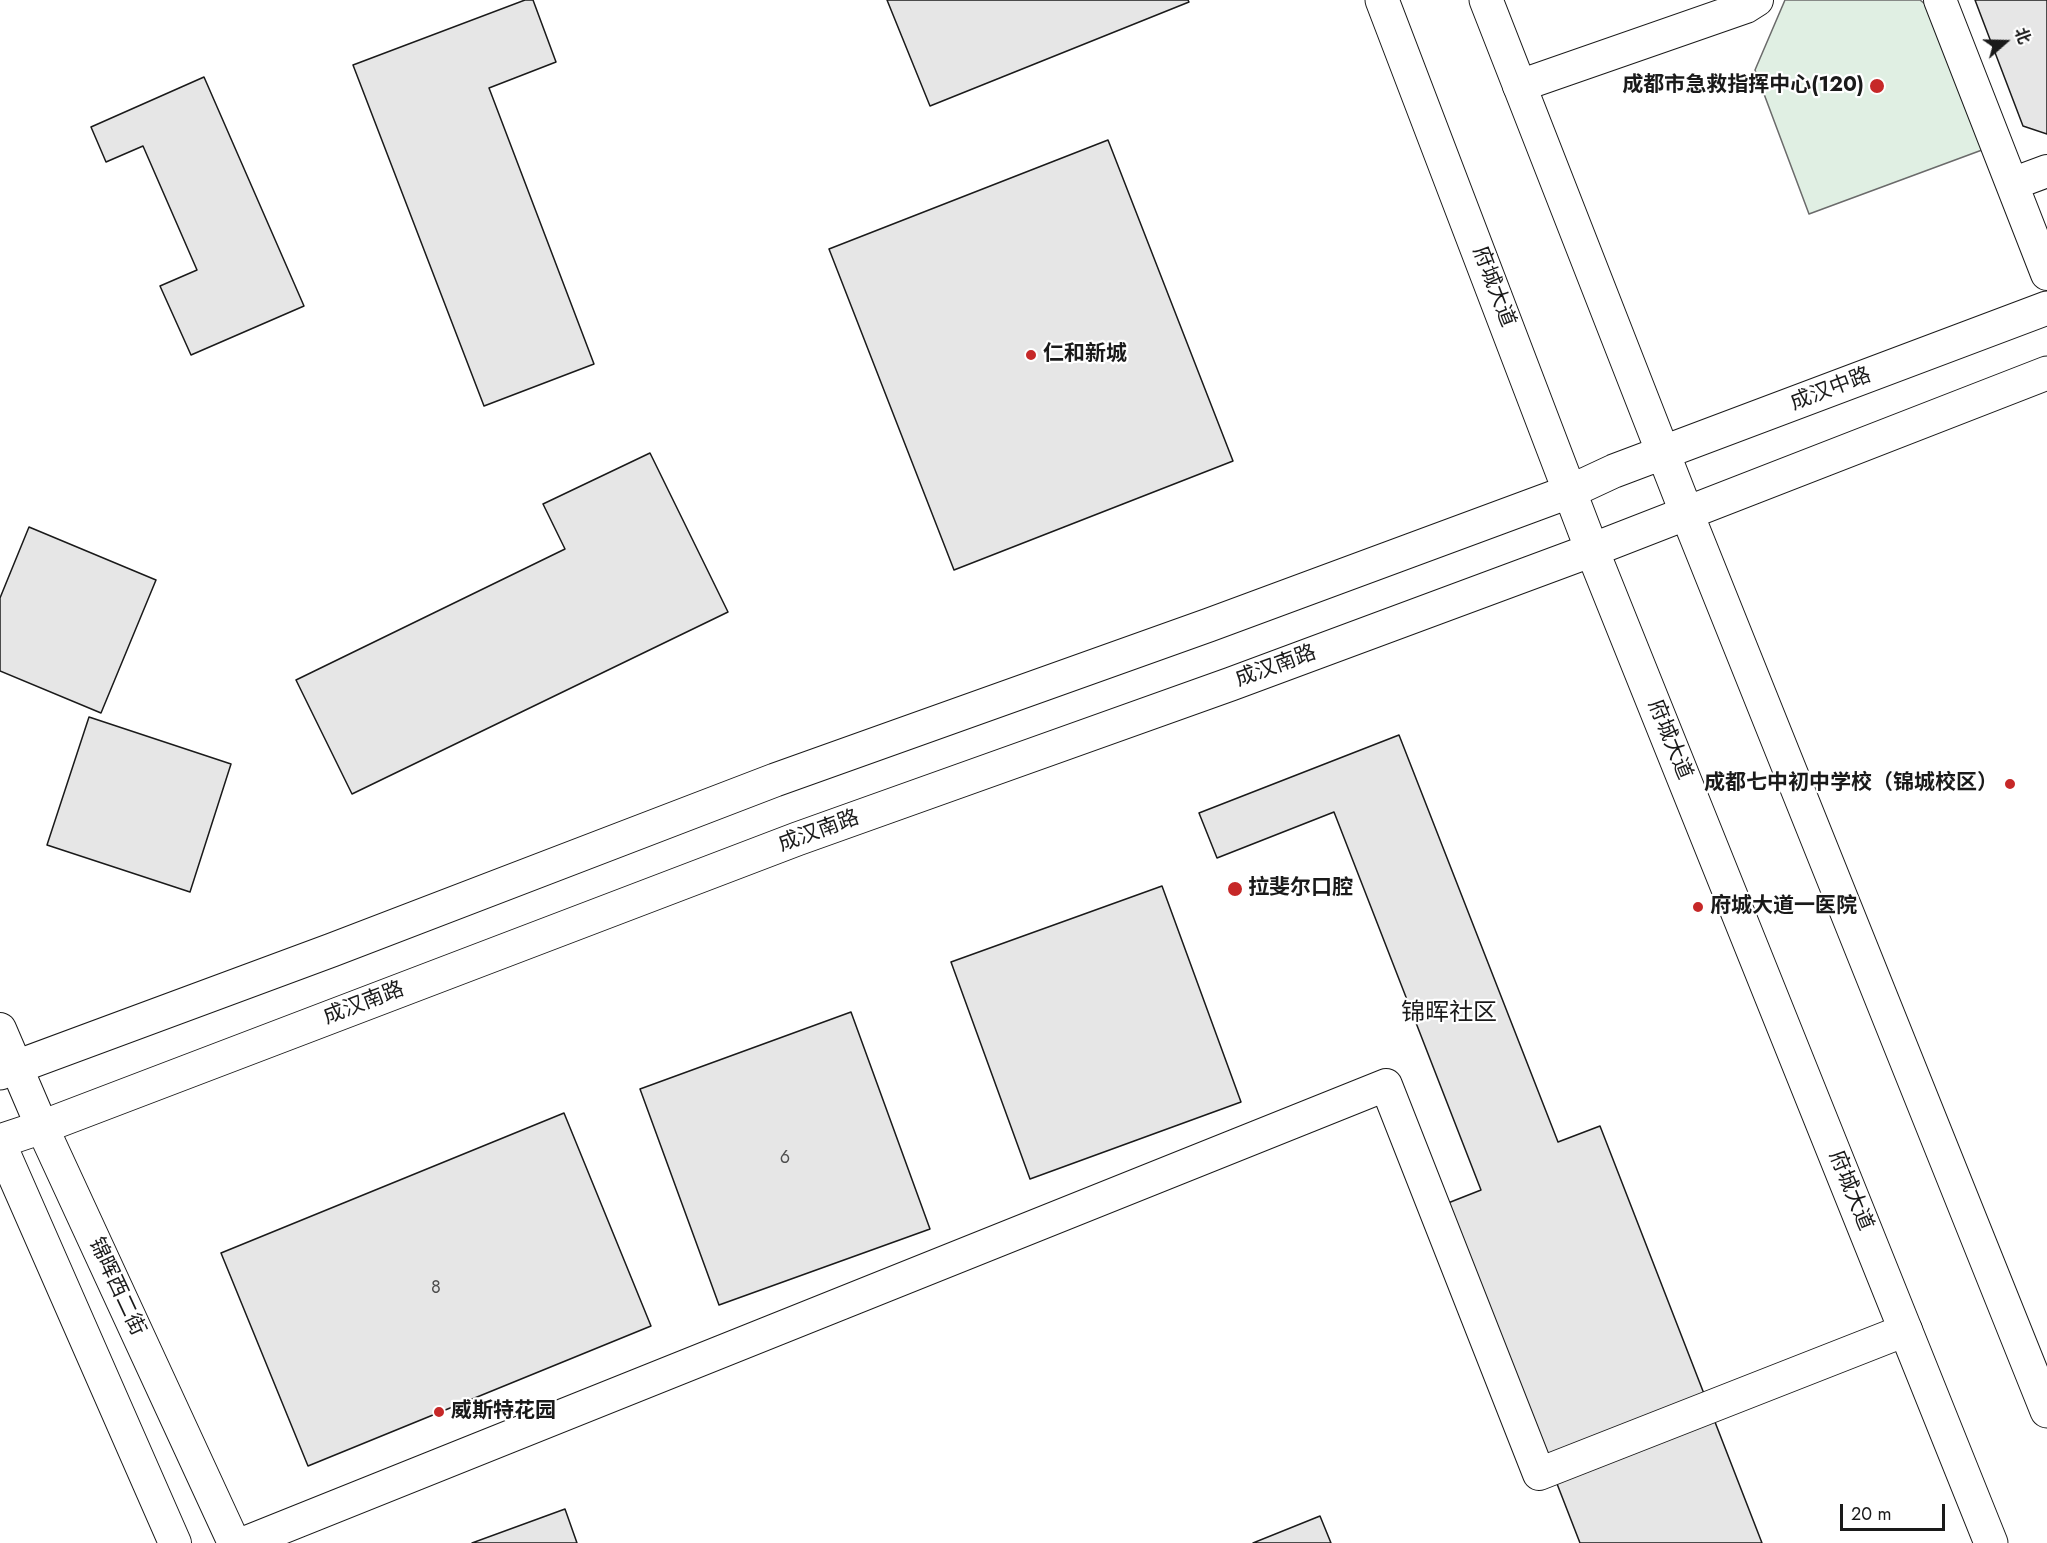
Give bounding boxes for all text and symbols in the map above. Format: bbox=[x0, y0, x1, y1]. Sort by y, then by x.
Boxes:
north arrow bbox=[1975, 12, 2035, 72]
text: 北 bbox=[2009, 24, 2036, 47]
place label: 成都市急救指挥中心(120) bbox=[1622, 73, 1864, 99]
marker: 成都市急救指挥中心(120) bbox=[1868, 77, 1886, 95]
street label: 府城大道 bbox=[1466, 243, 1520, 331]
place label: 仁和新城 bbox=[1043, 342, 1127, 368]
marker: 仁和新城 bbox=[1024, 348, 1038, 362]
street label: 成汉中路 bbox=[1787, 363, 1875, 417]
street label: 成汉南路 bbox=[1232, 641, 1320, 693]
street label: 府城大道 bbox=[1642, 696, 1696, 784]
place label: 成都七中初中学校（锦城校区） bbox=[1704, 771, 1998, 797]
marker: 成都七中初中学校（锦城校区） bbox=[2003, 777, 2017, 791]
street label: 成汉南路 bbox=[775, 806, 863, 858]
place label: 拉斐尔口腔 bbox=[1248, 876, 1353, 902]
marker: 拉斐尔口腔 bbox=[1226, 880, 1244, 898]
place label: 府城大道一医院 bbox=[1710, 894, 1857, 920]
marker: 府城大道一医院 bbox=[1691, 900, 1705, 914]
street label: 成汉南路 bbox=[320, 977, 408, 1031]
district label: 锦晖社区 bbox=[1401, 1000, 1497, 1028]
street label: 府城大道 bbox=[1823, 1147, 1877, 1235]
house number: 6 bbox=[780, 1148, 790, 1170]
street label: 锦晖西二街 bbox=[82, 1234, 150, 1340]
house number: 8 bbox=[431, 1278, 441, 1300]
place label: 威斯特花园 bbox=[451, 1399, 556, 1425]
marker: 威斯特花园 bbox=[432, 1405, 446, 1419]
scale bar bbox=[1843, 1492, 1948, 1530]
text: 20 m bbox=[1851, 1501, 1891, 1527]

